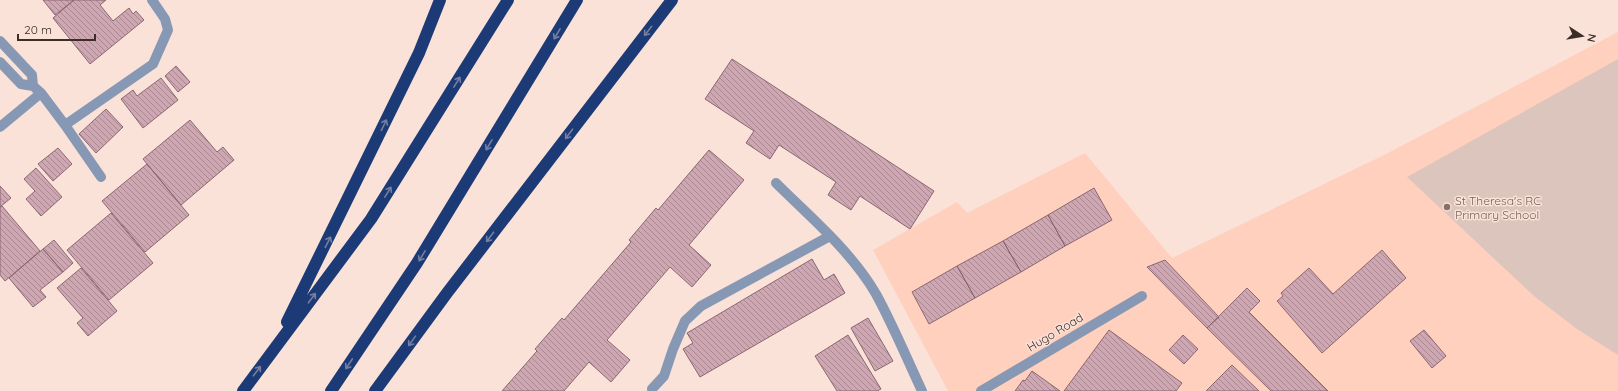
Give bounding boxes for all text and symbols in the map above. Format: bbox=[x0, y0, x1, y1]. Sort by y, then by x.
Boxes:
scale bar bbox=[18, 16, 95, 42]
north arrow bbox=[1562, 16, 1602, 56]
text: 20 m bbox=[24, 22, 52, 37]
one-way arrow bbox=[644, 25, 652, 36]
one-way arrow bbox=[553, 28, 561, 40]
text: N bbox=[1584, 33, 1599, 43]
one-way arrow bbox=[453, 77, 461, 88]
one-way arrow bbox=[381, 119, 388, 131]
one-way arrow bbox=[565, 128, 573, 139]
one-way arrow bbox=[485, 139, 493, 151]
one-way arrow bbox=[384, 187, 392, 198]
place label: St Theresa's RC Primary School bbox=[1455, 193, 1541, 222]
marker: St Theresa's RC Primary School bbox=[1442, 202, 1452, 212]
one-way arrow bbox=[486, 232, 494, 243]
one-way arrow bbox=[324, 236, 332, 248]
one-way arrow bbox=[417, 250, 426, 261]
one-way arrow bbox=[308, 292, 316, 303]
street label: Hugo Road bbox=[1024, 309, 1086, 355]
one-way arrow bbox=[408, 335, 416, 346]
one-way arrow bbox=[345, 358, 354, 369]
one-way arrow bbox=[253, 366, 262, 377]

